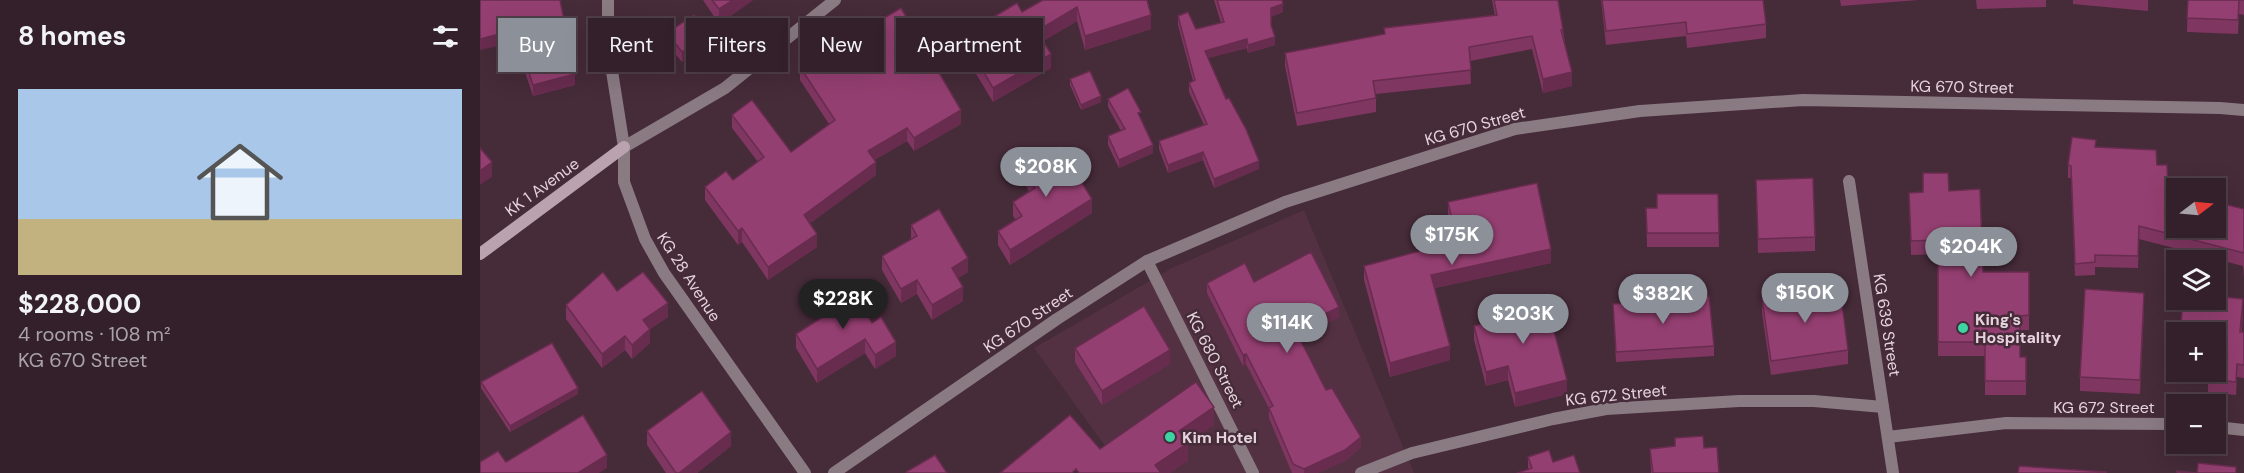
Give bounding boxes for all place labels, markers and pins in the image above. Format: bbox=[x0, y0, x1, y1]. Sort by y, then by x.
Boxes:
pin: $208K bbox=[1004, 147, 1088, 198]
pin: $175K bbox=[1410, 215, 1494, 266]
pin: $204K bbox=[1929, 227, 2013, 278]
pin: $150K bbox=[1763, 273, 1847, 324]
pin: $382K bbox=[1621, 274, 1705, 325]
pin: $228K bbox=[801, 279, 885, 330]
pin: $203K bbox=[1481, 294, 1565, 345]
pin: $114K bbox=[1245, 303, 1329, 354]
place label: King's Hospitality bbox=[1975, 309, 2061, 348]
marker: King's Hospitality bbox=[1956, 321, 1970, 335]
place label: Kim Hotel bbox=[1182, 427, 1257, 448]
marker: Kim Hotel bbox=[1163, 430, 1177, 444]

